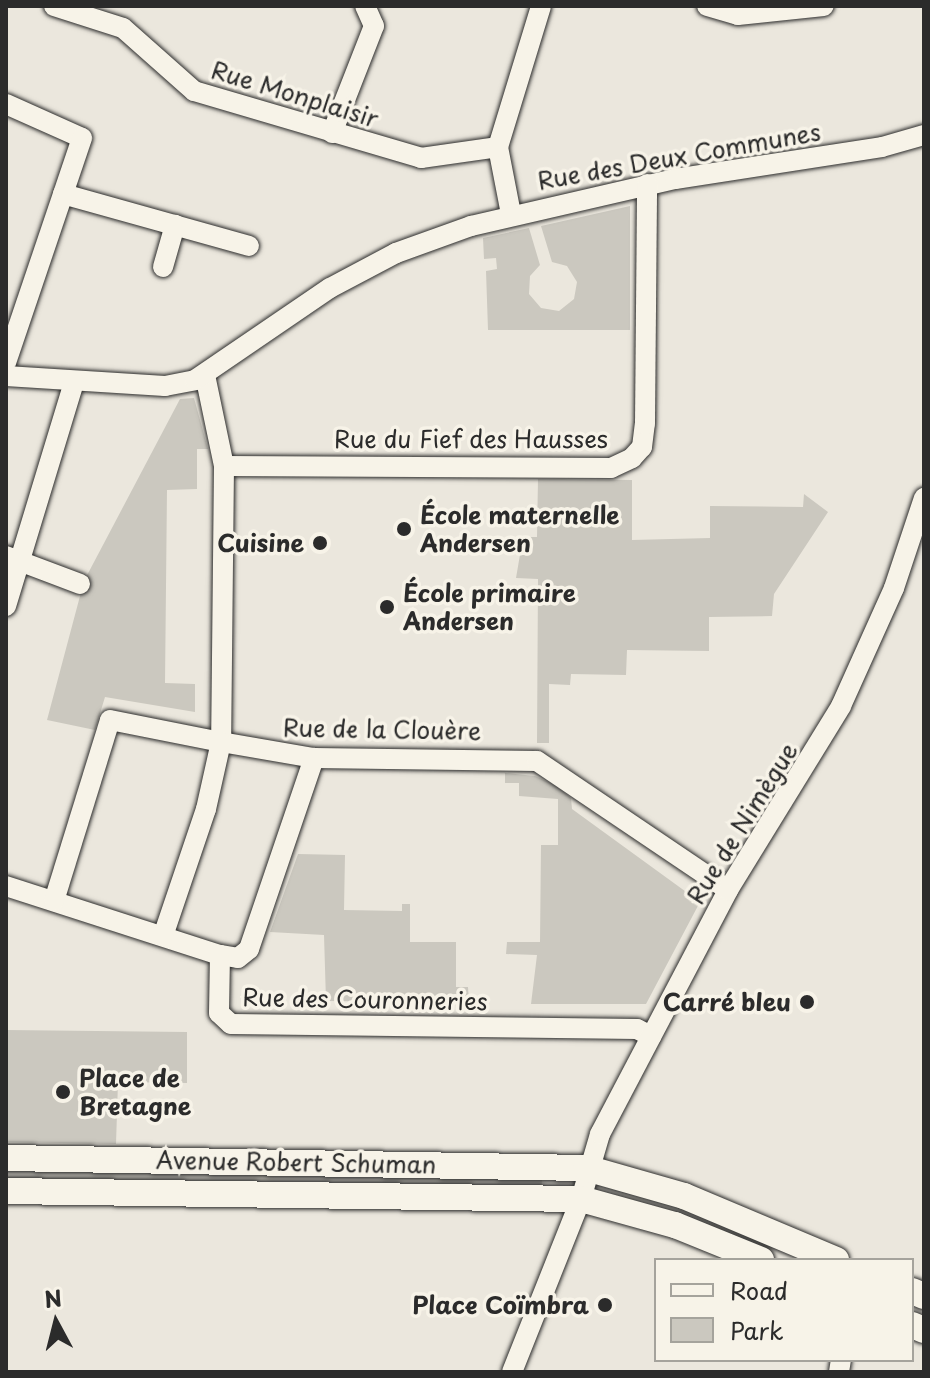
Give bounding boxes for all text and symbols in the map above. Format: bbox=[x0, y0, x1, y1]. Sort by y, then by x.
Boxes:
street label: Rue Monplaisir bbox=[207, 55, 383, 133]
street label: Rue des Deux Communes bbox=[533, 117, 825, 195]
street label: Rue du Fief des Hausses bbox=[333, 425, 609, 453]
place label: École maternelle Andersen bbox=[420, 501, 621, 557]
marker: École maternelle Andersen bbox=[395, 520, 413, 538]
place label: Cuisine bbox=[217, 529, 304, 557]
marker: Cuisine bbox=[311, 534, 329, 552]
place label: École primaire Andersen bbox=[403, 579, 577, 635]
marker: École primaire Andersen bbox=[378, 598, 396, 616]
street label: Rue de la Clouère bbox=[280, 713, 484, 745]
street label: Rue de Nimègue bbox=[680, 736, 804, 910]
street label: Rue des Couronneries bbox=[240, 982, 490, 1016]
place label: Carré bleu bbox=[662, 988, 791, 1016]
marker: Carré bleu bbox=[798, 993, 816, 1011]
place label: Place de Bretagne bbox=[79, 1064, 191, 1120]
marker: Place de Bretagne bbox=[54, 1083, 72, 1101]
street label: Avenue Robert Schuman bbox=[155, 1145, 437, 1179]
legend bbox=[654, 1258, 914, 1362]
text: Road bbox=[730, 1272, 788, 1308]
text: N bbox=[42, 1280, 64, 1315]
north arrow bbox=[16, 1282, 96, 1362]
place label: Place Coïmbra bbox=[412, 1291, 589, 1319]
marker: Place Coïmbra bbox=[596, 1296, 614, 1314]
text: Park bbox=[730, 1312, 784, 1348]

